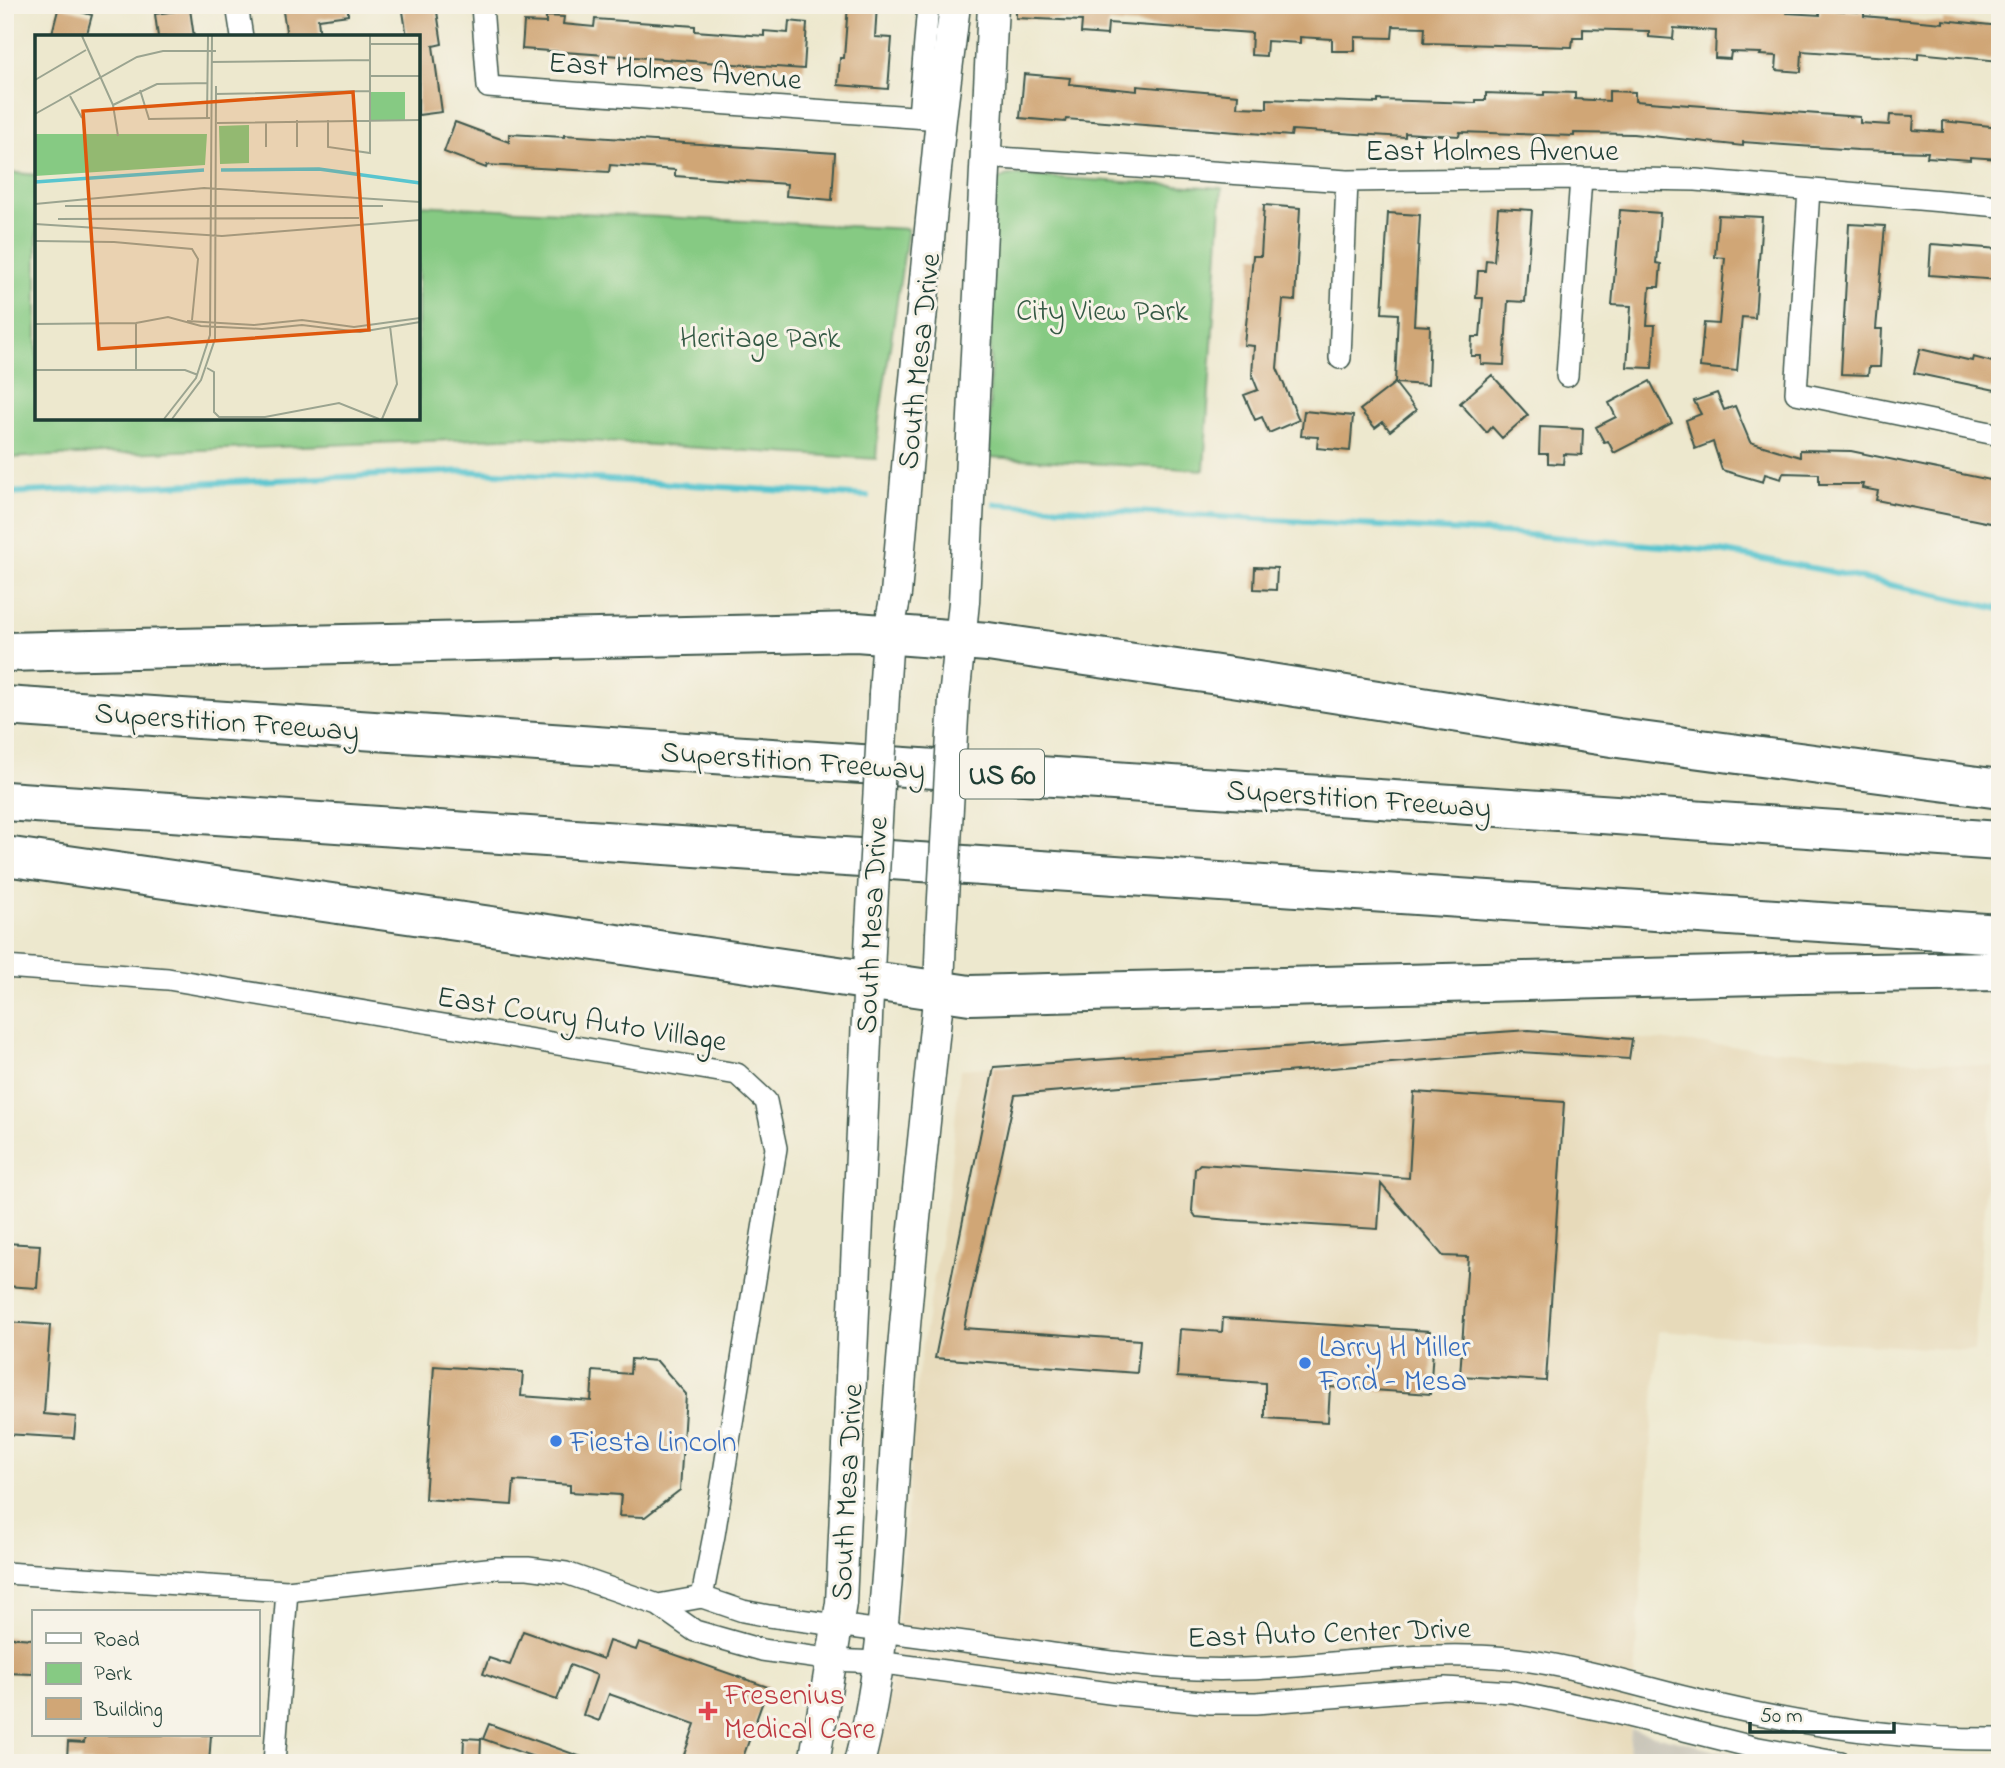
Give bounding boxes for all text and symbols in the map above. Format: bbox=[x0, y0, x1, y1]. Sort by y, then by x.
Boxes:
inset map bbox=[35, 35, 420, 420]
street label: East Holmes Avenue bbox=[547, 42, 803, 104]
street label: East Holmes Avenue bbox=[1365, 131, 1619, 175]
street label: South Mesa Drive bbox=[888, 251, 954, 472]
park label: City View Park bbox=[1016, 291, 1189, 335]
park label: Heritage Park bbox=[680, 318, 841, 362]
street label: Superstition Freeway bbox=[93, 693, 361, 755]
street label: Superstition Freeway bbox=[659, 732, 927, 794]
road number: US 60 bbox=[960, 750, 1044, 798]
street label: Superstition Freeway bbox=[1225, 770, 1493, 832]
street label: South Mesa Drive bbox=[846, 815, 902, 1035]
street label: East Coury Auto Village bbox=[433, 976, 730, 1066]
place label: Larry H Miller Ford - Mesa bbox=[1318, 1327, 1471, 1405]
marker: Larry H Miller Ford - Mesa bbox=[1297, 1355, 1313, 1371]
street label: South Mesa Drive bbox=[821, 1382, 877, 1602]
place label: Fiesta Lincoln bbox=[569, 1422, 736, 1466]
marker: Fiesta Lincoln bbox=[548, 1433, 564, 1449]
street label: East Auto Center Drive bbox=[1187, 1608, 1472, 1662]
legend bbox=[32, 1610, 259, 1736]
text: Road bbox=[94, 1626, 140, 1656]
text: Park bbox=[94, 1660, 133, 1690]
place label: Fresenius Medical Care bbox=[723, 1675, 876, 1753]
scale bar bbox=[1750, 1691, 1893, 1735]
text: Building bbox=[93, 1696, 163, 1728]
marker: Fresenius Medical Care bbox=[698, 1701, 718, 1721]
text: 50 m bbox=[1760, 1702, 1803, 1732]

